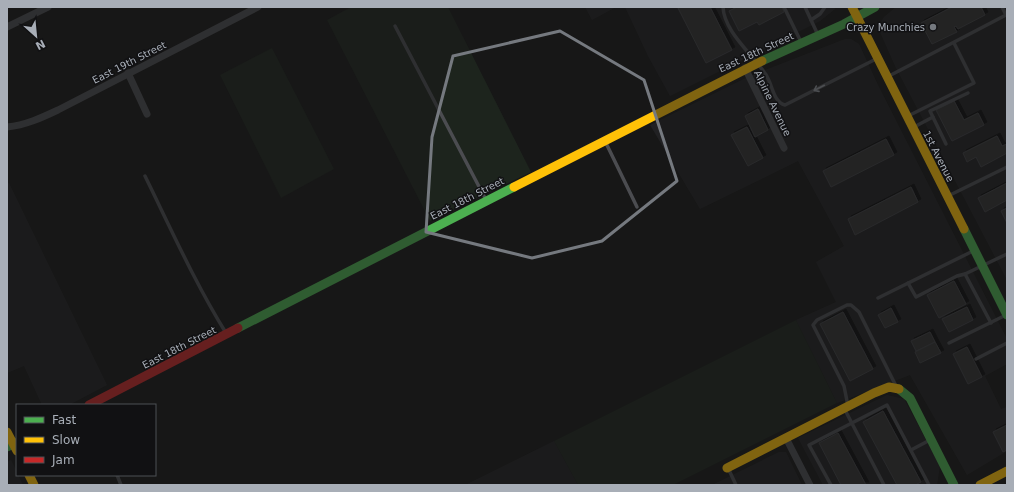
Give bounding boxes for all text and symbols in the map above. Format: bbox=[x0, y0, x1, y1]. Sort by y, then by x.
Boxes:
north arrow bbox=[16, 16, 56, 56]
place label: Crazy Munchies bbox=[846, 22, 925, 33]
marker: Crazy Munchies bbox=[928, 22, 938, 32]
street label: East 18th Street bbox=[717, 30, 795, 75]
text: N bbox=[33, 37, 47, 52]
street label: East 19th Street bbox=[91, 39, 168, 86]
street label: Alpine Avenue bbox=[752, 69, 793, 138]
one-way arrow bbox=[813, 85, 825, 93]
street label: 1st Avenue bbox=[921, 129, 956, 184]
street label: East 18th Street bbox=[429, 175, 506, 222]
street label: East 18th Street bbox=[141, 324, 218, 371]
legend bbox=[16, 404, 156, 476]
text: Fast bbox=[52, 413, 76, 427]
text: Slow bbox=[52, 433, 80, 447]
text: Jam bbox=[51, 453, 75, 467]

